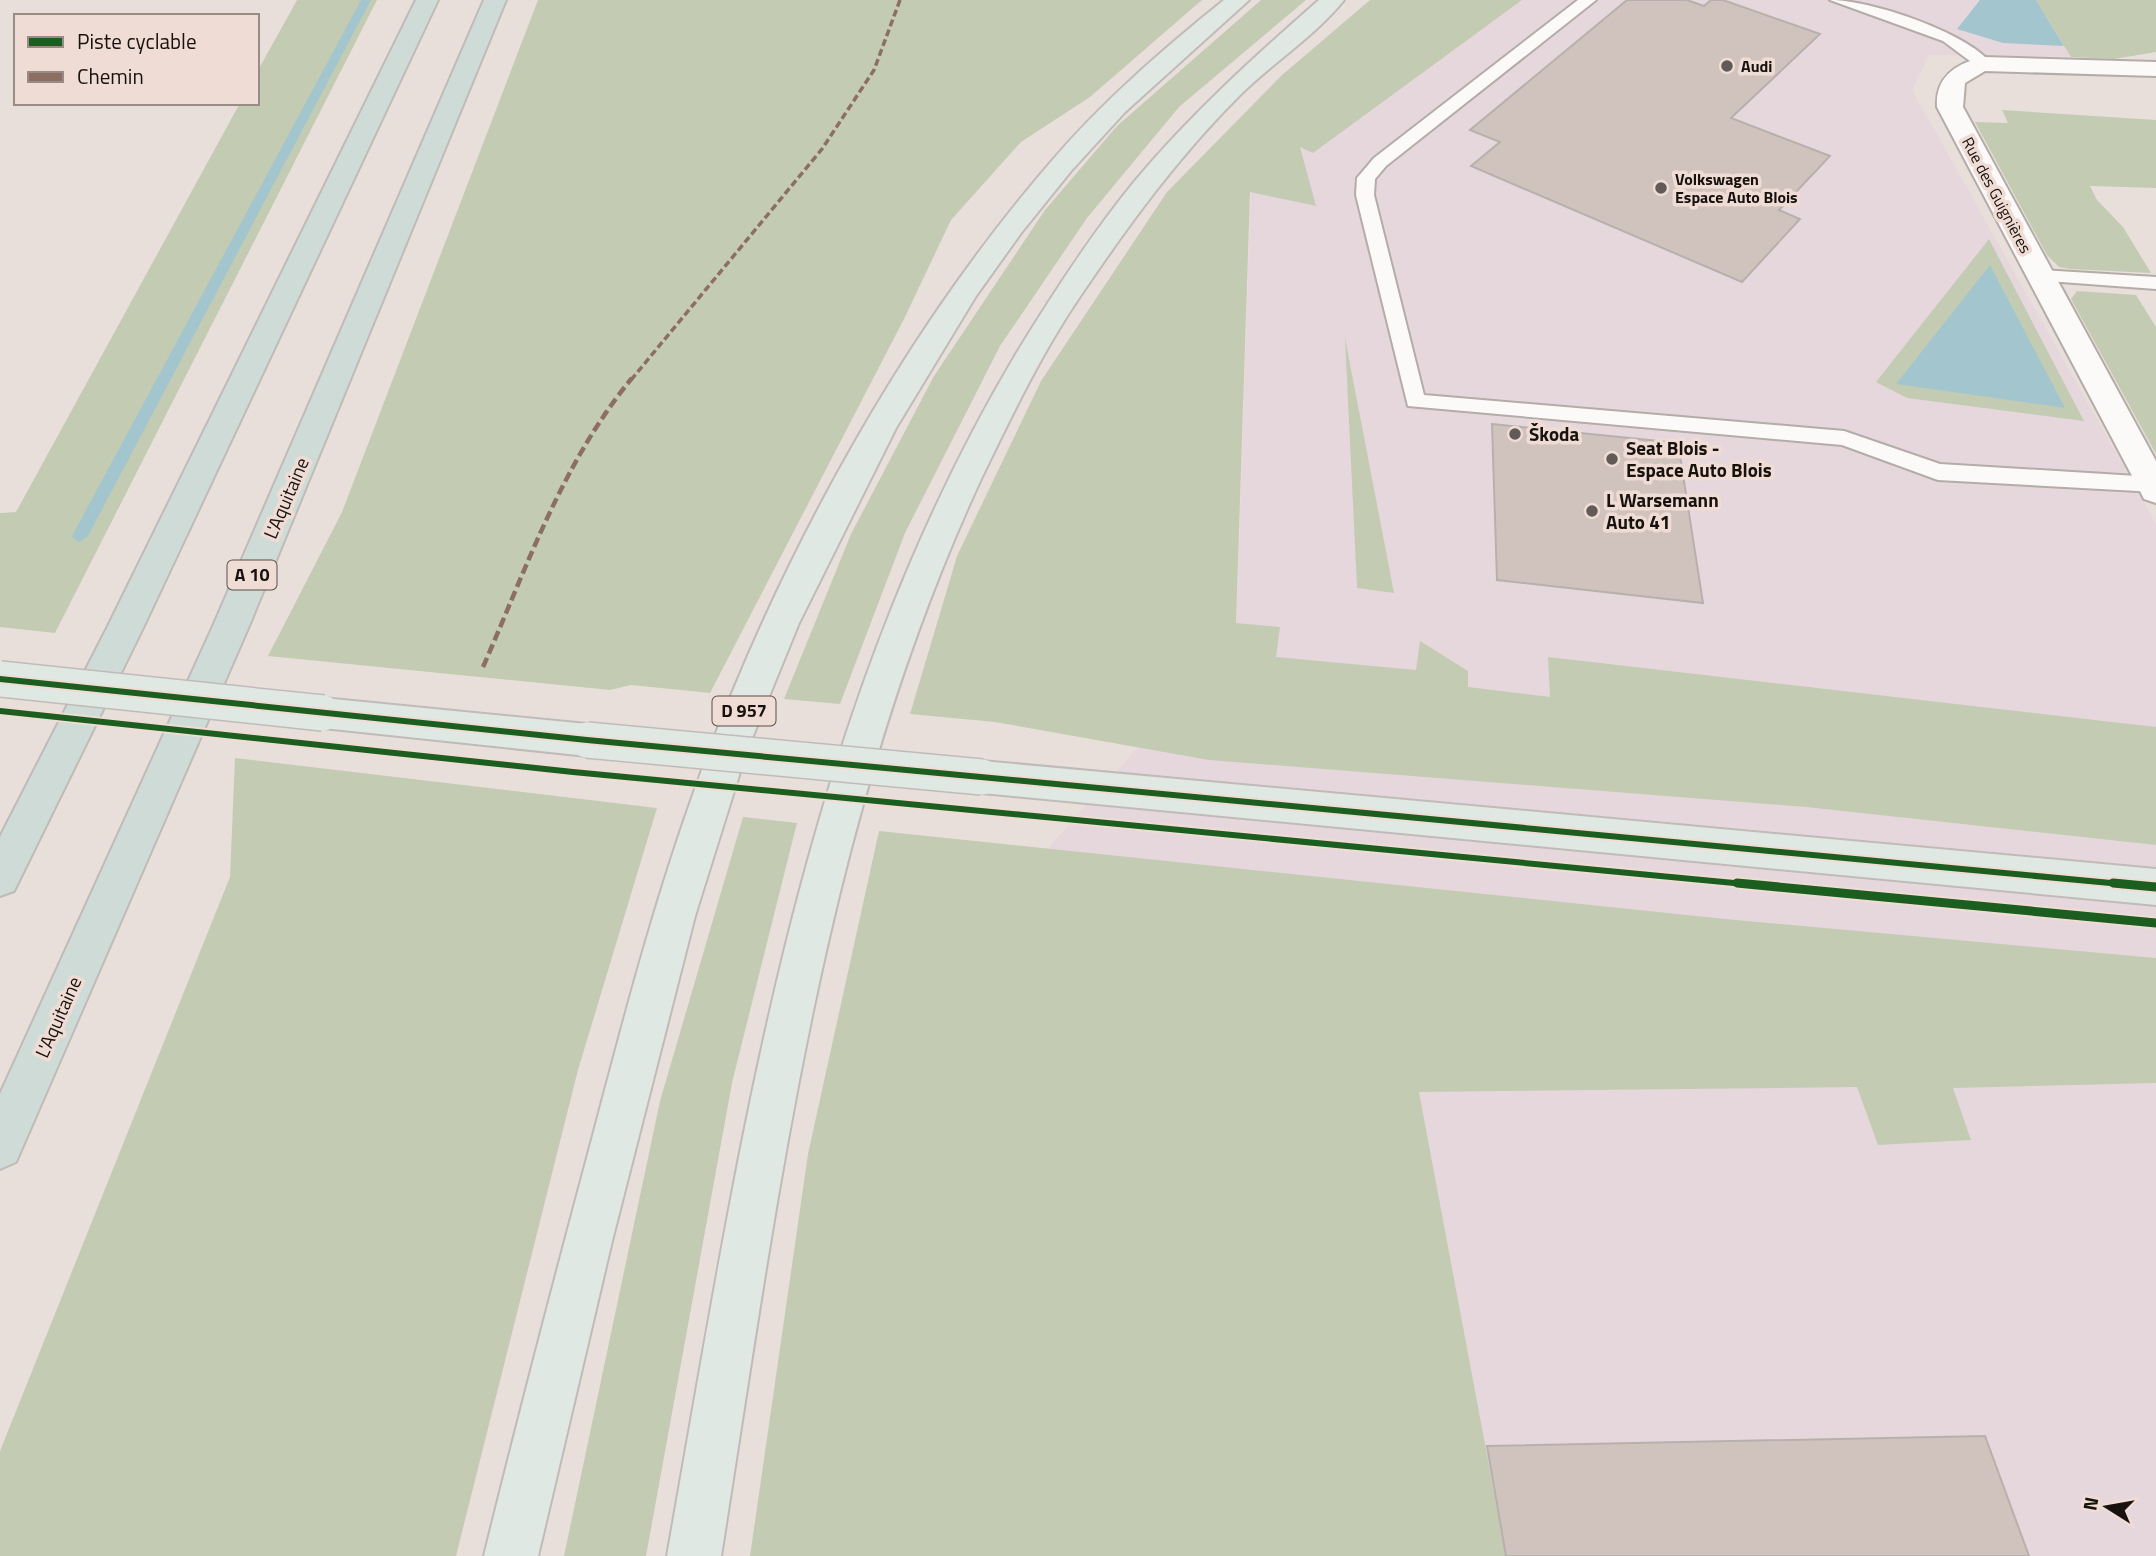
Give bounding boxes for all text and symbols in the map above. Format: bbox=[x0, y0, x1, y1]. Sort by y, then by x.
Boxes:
legend bbox=[14, 14, 259, 105]
text: Piste cyclable bbox=[77, 25, 197, 57]
place label: Audi bbox=[1741, 54, 1772, 78]
marker: Audi bbox=[1719, 58, 1735, 74]
text: Chemin bbox=[77, 60, 144, 92]
street label: Rue des Guignières bbox=[1956, 133, 2038, 257]
place label: Volkswagen Espace Auto Blois bbox=[1675, 167, 1798, 209]
marker: Volkswagen Espace Auto Blois bbox=[1653, 180, 1669, 196]
place label: Škoda bbox=[1529, 419, 1579, 448]
marker: Škoda bbox=[1507, 426, 1523, 442]
place label: Seat Blois - Espace Auto Blois bbox=[1626, 433, 1772, 484]
marker: Seat Blois - Espace Auto Blois bbox=[1604, 451, 1620, 467]
street label: L'Aquitaine bbox=[255, 452, 316, 543]
place label: L Warsemann Auto 41 bbox=[1606, 485, 1719, 536]
marker: L Warsemann Auto 41 bbox=[1584, 503, 1600, 519]
road number: A 10 bbox=[228, 560, 276, 590]
road number: D 957 bbox=[712, 696, 776, 726]
street label: L'Aquitaine bbox=[27, 972, 88, 1062]
north arrow bbox=[2072, 1472, 2142, 1542]
text: N bbox=[2074, 1494, 2105, 1513]

